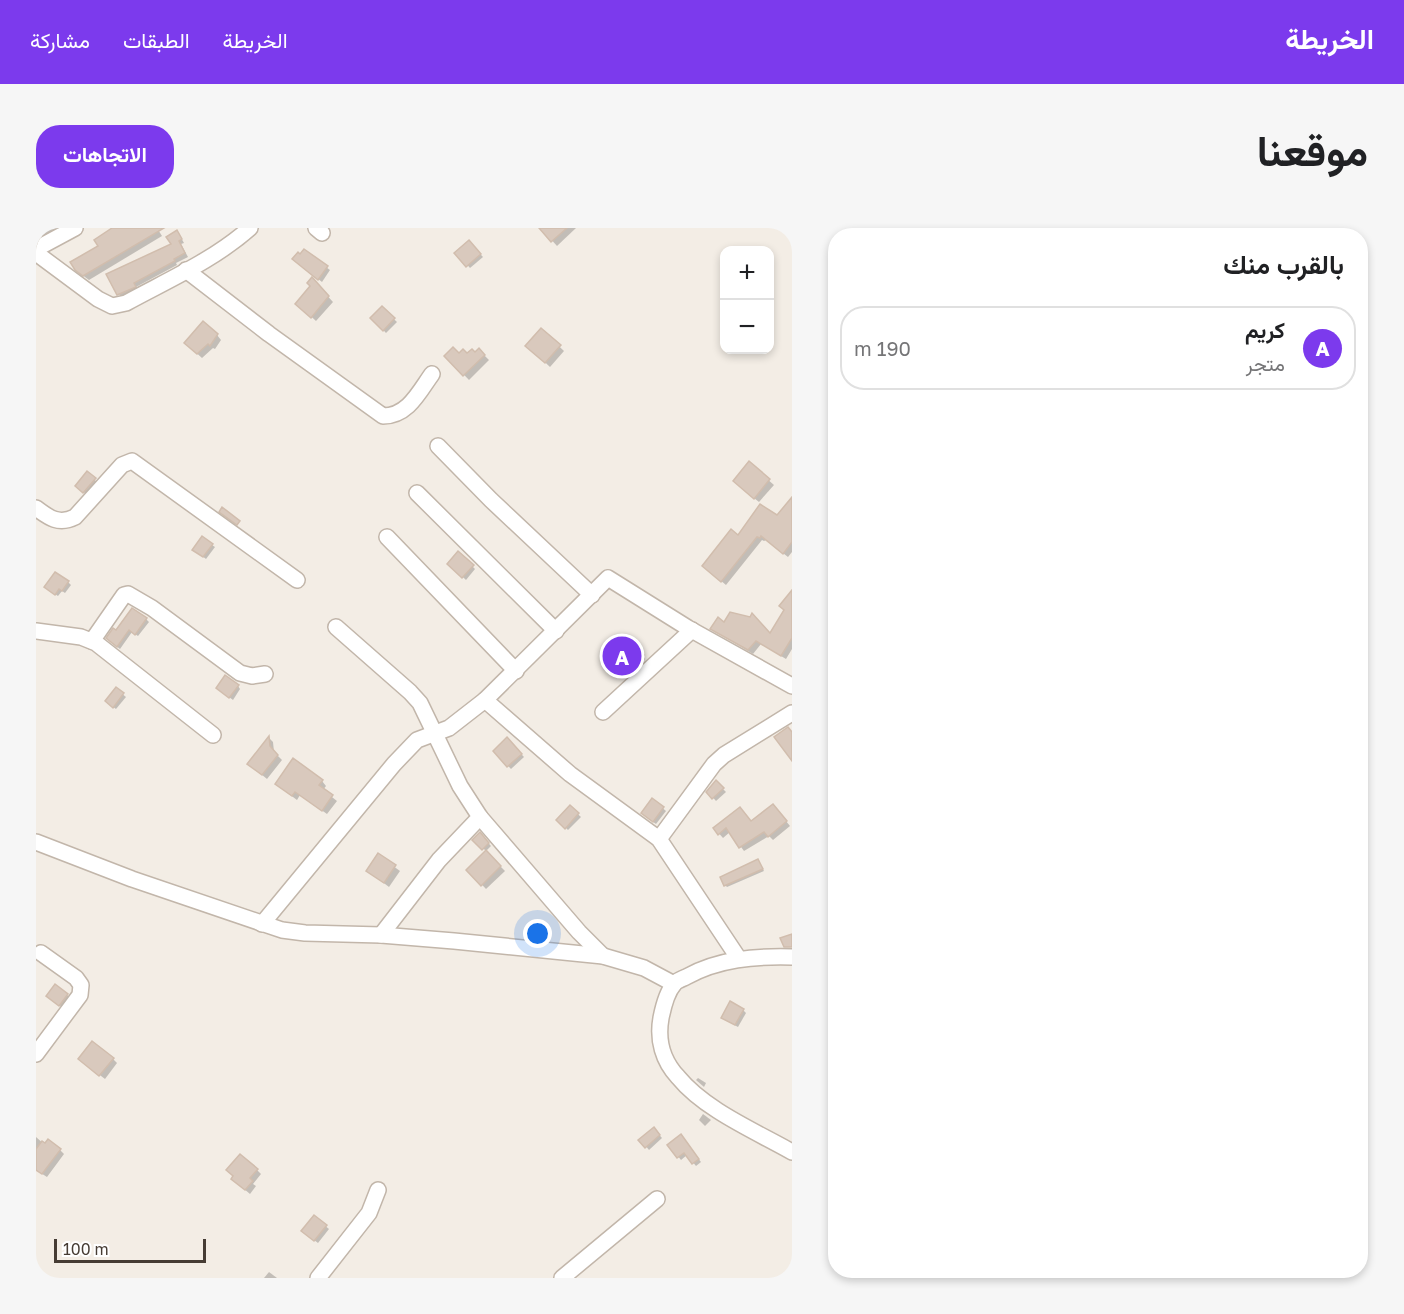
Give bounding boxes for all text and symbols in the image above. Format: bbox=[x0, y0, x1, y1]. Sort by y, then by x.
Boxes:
text: الخريطة bbox=[1285, 22, 1374, 55]
text: مشاركة bbox=[30, 27, 90, 53]
text: الطبقات bbox=[123, 27, 190, 53]
text: الخريطة bbox=[223, 27, 288, 53]
button: الاتجاهات bbox=[36, 125, 174, 188]
text: موقعنا bbox=[1257, 125, 1368, 175]
map controls bbox=[720, 246, 774, 354]
button: + bbox=[720, 246, 774, 300]
text: بالقرب منك bbox=[1223, 249, 1344, 280]
button: − bbox=[720, 300, 774, 354]
text: كريم bbox=[1245, 316, 1285, 343]
text: 190 m bbox=[854, 336, 911, 360]
text: A bbox=[1315, 336, 1330, 360]
text: متجر bbox=[1246, 351, 1285, 375]
pin: A bbox=[602, 634, 642, 678]
your location bbox=[523, 919, 552, 948]
scale bar bbox=[54, 1236, 206, 1264]
text: 100 m bbox=[63, 1239, 109, 1259]

